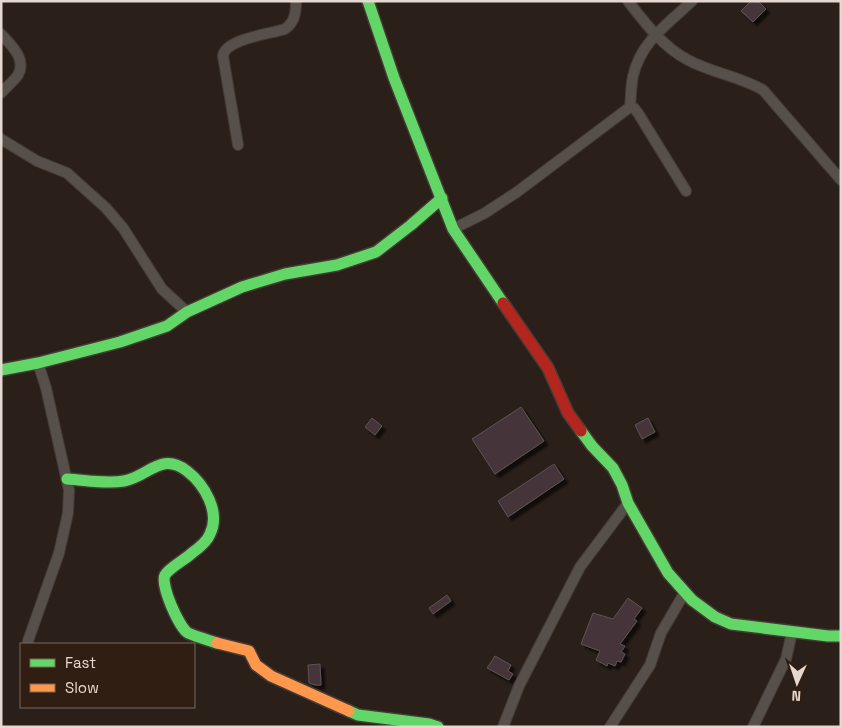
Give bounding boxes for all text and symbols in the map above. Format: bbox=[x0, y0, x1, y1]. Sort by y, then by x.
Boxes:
legend bbox=[20, 643, 195, 708]
text: Fast bbox=[65, 653, 96, 672]
north arrow bbox=[772, 658, 822, 708]
text: Slow bbox=[65, 678, 99, 697]
text: N bbox=[791, 687, 801, 705]

